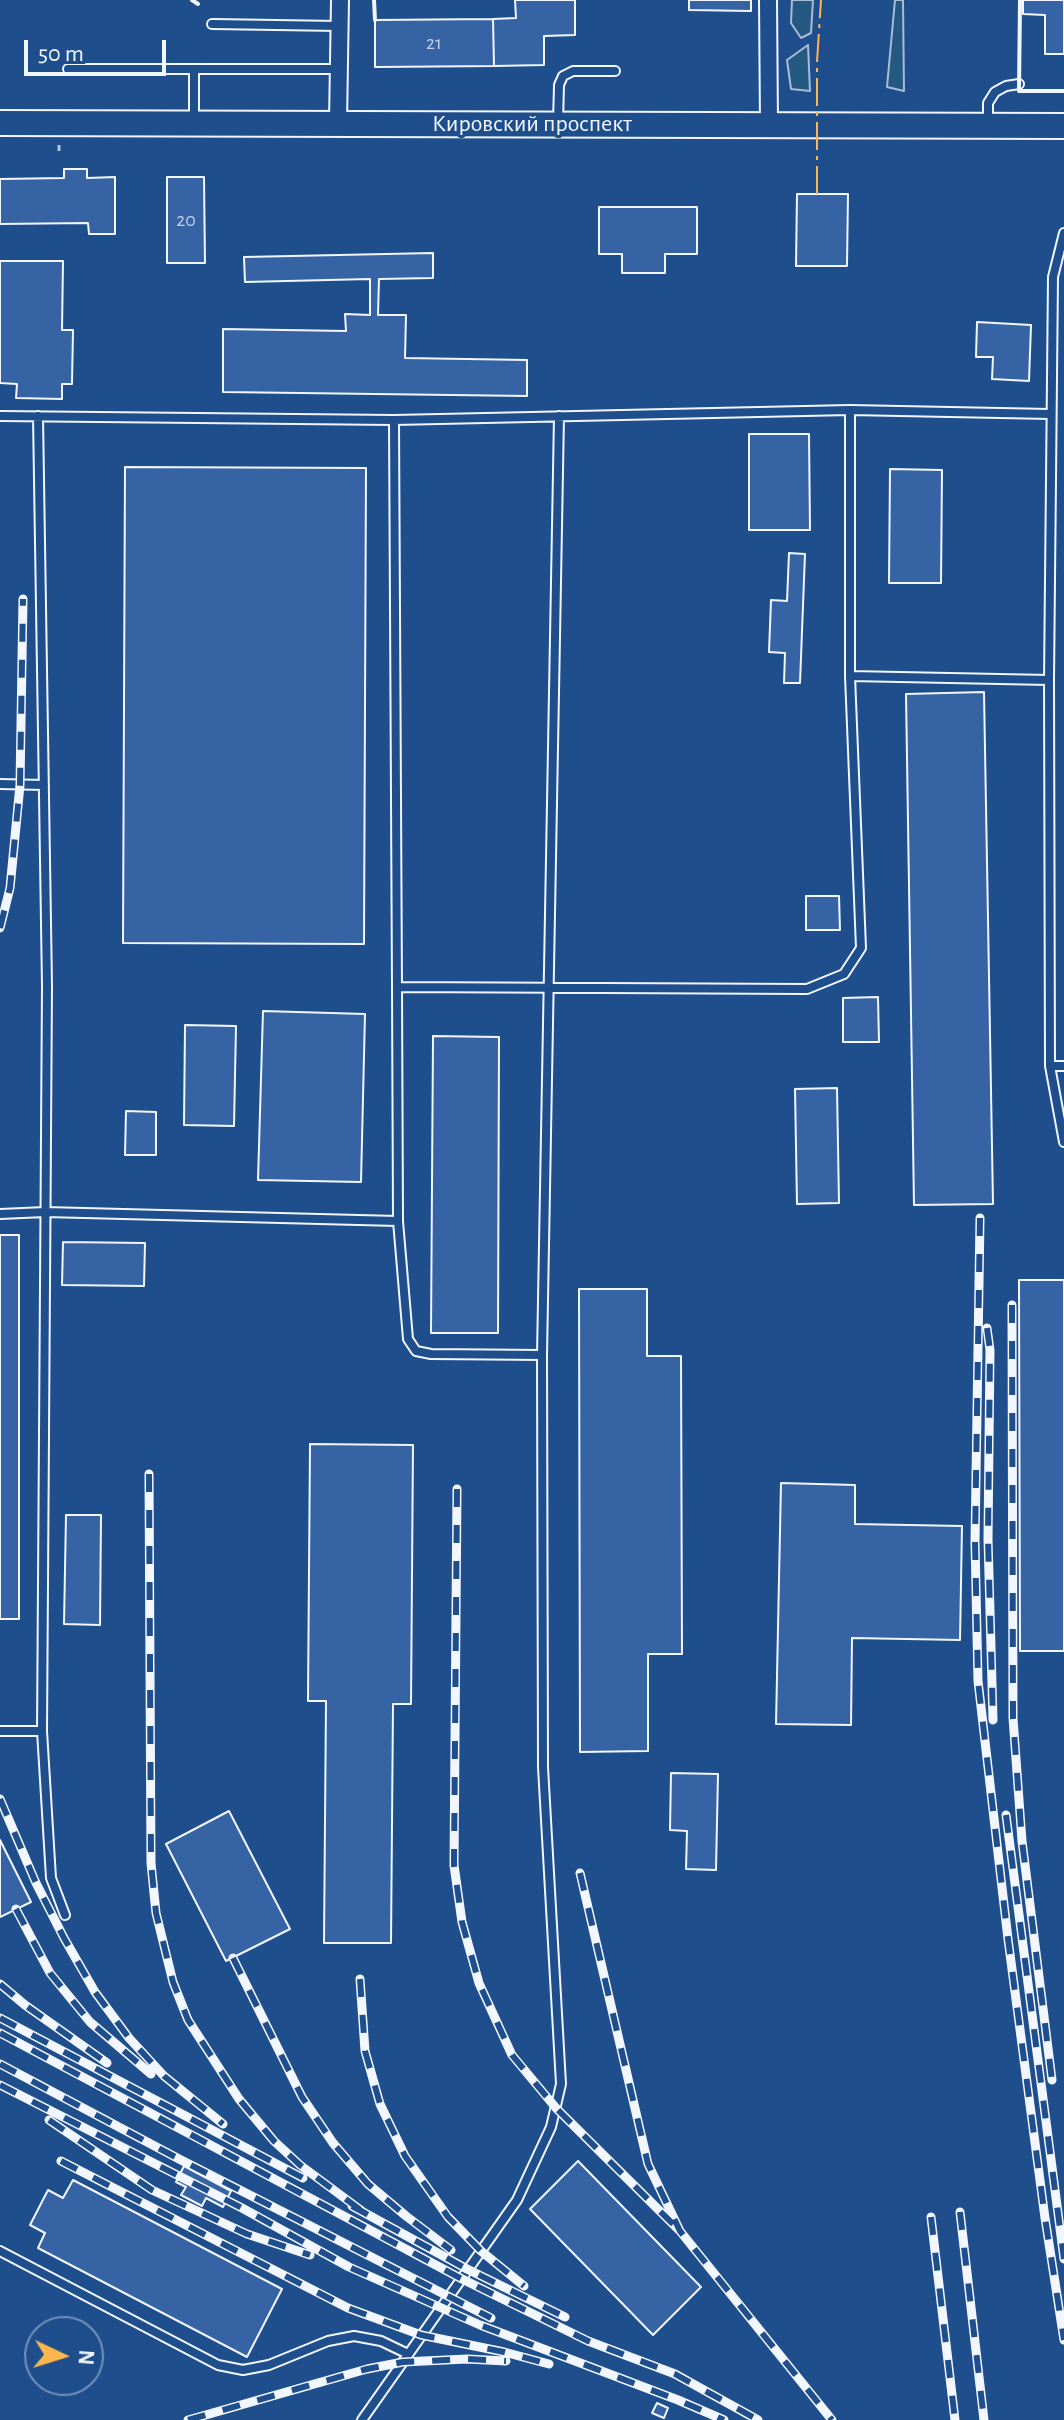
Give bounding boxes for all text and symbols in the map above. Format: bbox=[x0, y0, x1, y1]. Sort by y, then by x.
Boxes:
scale bar bbox=[28, 24, 170, 74]
house number: 21 bbox=[426, 31, 442, 55]
text: 50 m bbox=[38, 42, 84, 66]
street label: Кировский проспект bbox=[432, 110, 632, 138]
house number: 20 bbox=[176, 208, 196, 232]
north arrow bbox=[24, 2316, 104, 2396]
text: N bbox=[74, 2349, 97, 2366]

